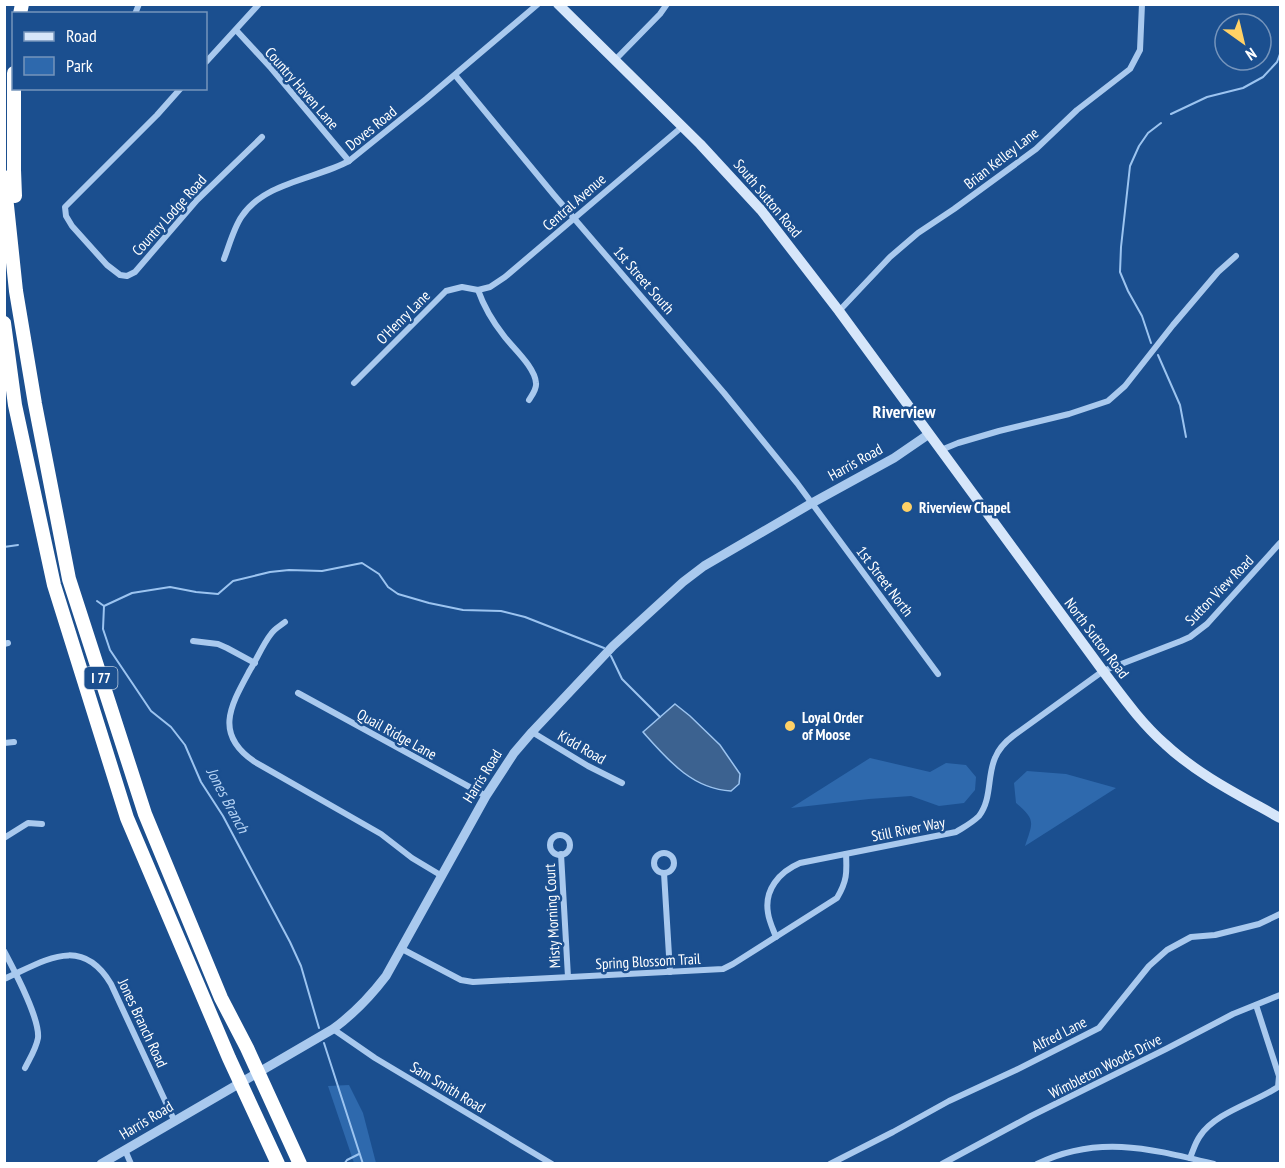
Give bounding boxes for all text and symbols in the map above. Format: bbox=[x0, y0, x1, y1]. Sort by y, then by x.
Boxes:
legend bbox=[12, 12, 207, 90]
north arrow bbox=[1213, 12, 1273, 72]
text: Road bbox=[66, 24, 97, 47]
street label: Country Haven Lane bbox=[261, 43, 343, 133]
text: N bbox=[1242, 44, 1261, 65]
text: Park bbox=[66, 54, 93, 77]
street label: Doves Road bbox=[342, 102, 400, 154]
street label: Brian Kelley Lane bbox=[960, 123, 1042, 193]
street label: South Sutton Road bbox=[730, 155, 806, 241]
street label: Central Avenue bbox=[538, 169, 610, 235]
street label: Country Lodge Road bbox=[128, 171, 210, 259]
street label: 1st Street South bbox=[609, 242, 679, 318]
street label: O'Henry Lane bbox=[372, 286, 434, 348]
district label: Riverview bbox=[873, 400, 936, 423]
street label: Harris Road bbox=[824, 439, 886, 485]
place label: Riverview Chapel bbox=[919, 498, 1011, 517]
marker: Riverview Chapel bbox=[900, 500, 914, 514]
street label: 1st Street North bbox=[852, 542, 918, 620]
street label: Sutton View Road bbox=[1181, 551, 1257, 629]
street label: North Sutton Road bbox=[1061, 594, 1133, 682]
road number: I 77 bbox=[84, 667, 118, 689]
street label: Quail Ridge Lane bbox=[354, 704, 440, 764]
place label: Loyal Order of Moose bbox=[802, 708, 864, 744]
marker: Loyal Order of Moose bbox=[783, 719, 797, 733]
street label: Kidd Road bbox=[555, 726, 609, 768]
street label: Harris Road bbox=[458, 746, 506, 806]
water label: Jones Branch bbox=[202, 763, 254, 837]
street label: Still River Way bbox=[870, 812, 947, 845]
street label: Misty Morning Court bbox=[540, 863, 564, 969]
street label: Spring Blossom Trail bbox=[595, 949, 701, 973]
street label: Jones Branch Road bbox=[114, 975, 172, 1070]
street label: Alfred Lane bbox=[1028, 1012, 1090, 1056]
street label: Wimbleton Woods Drive bbox=[1046, 1029, 1164, 1103]
street label: Sam Smith Road bbox=[407, 1057, 489, 1117]
street label: Harris Road bbox=[116, 1097, 176, 1143]

